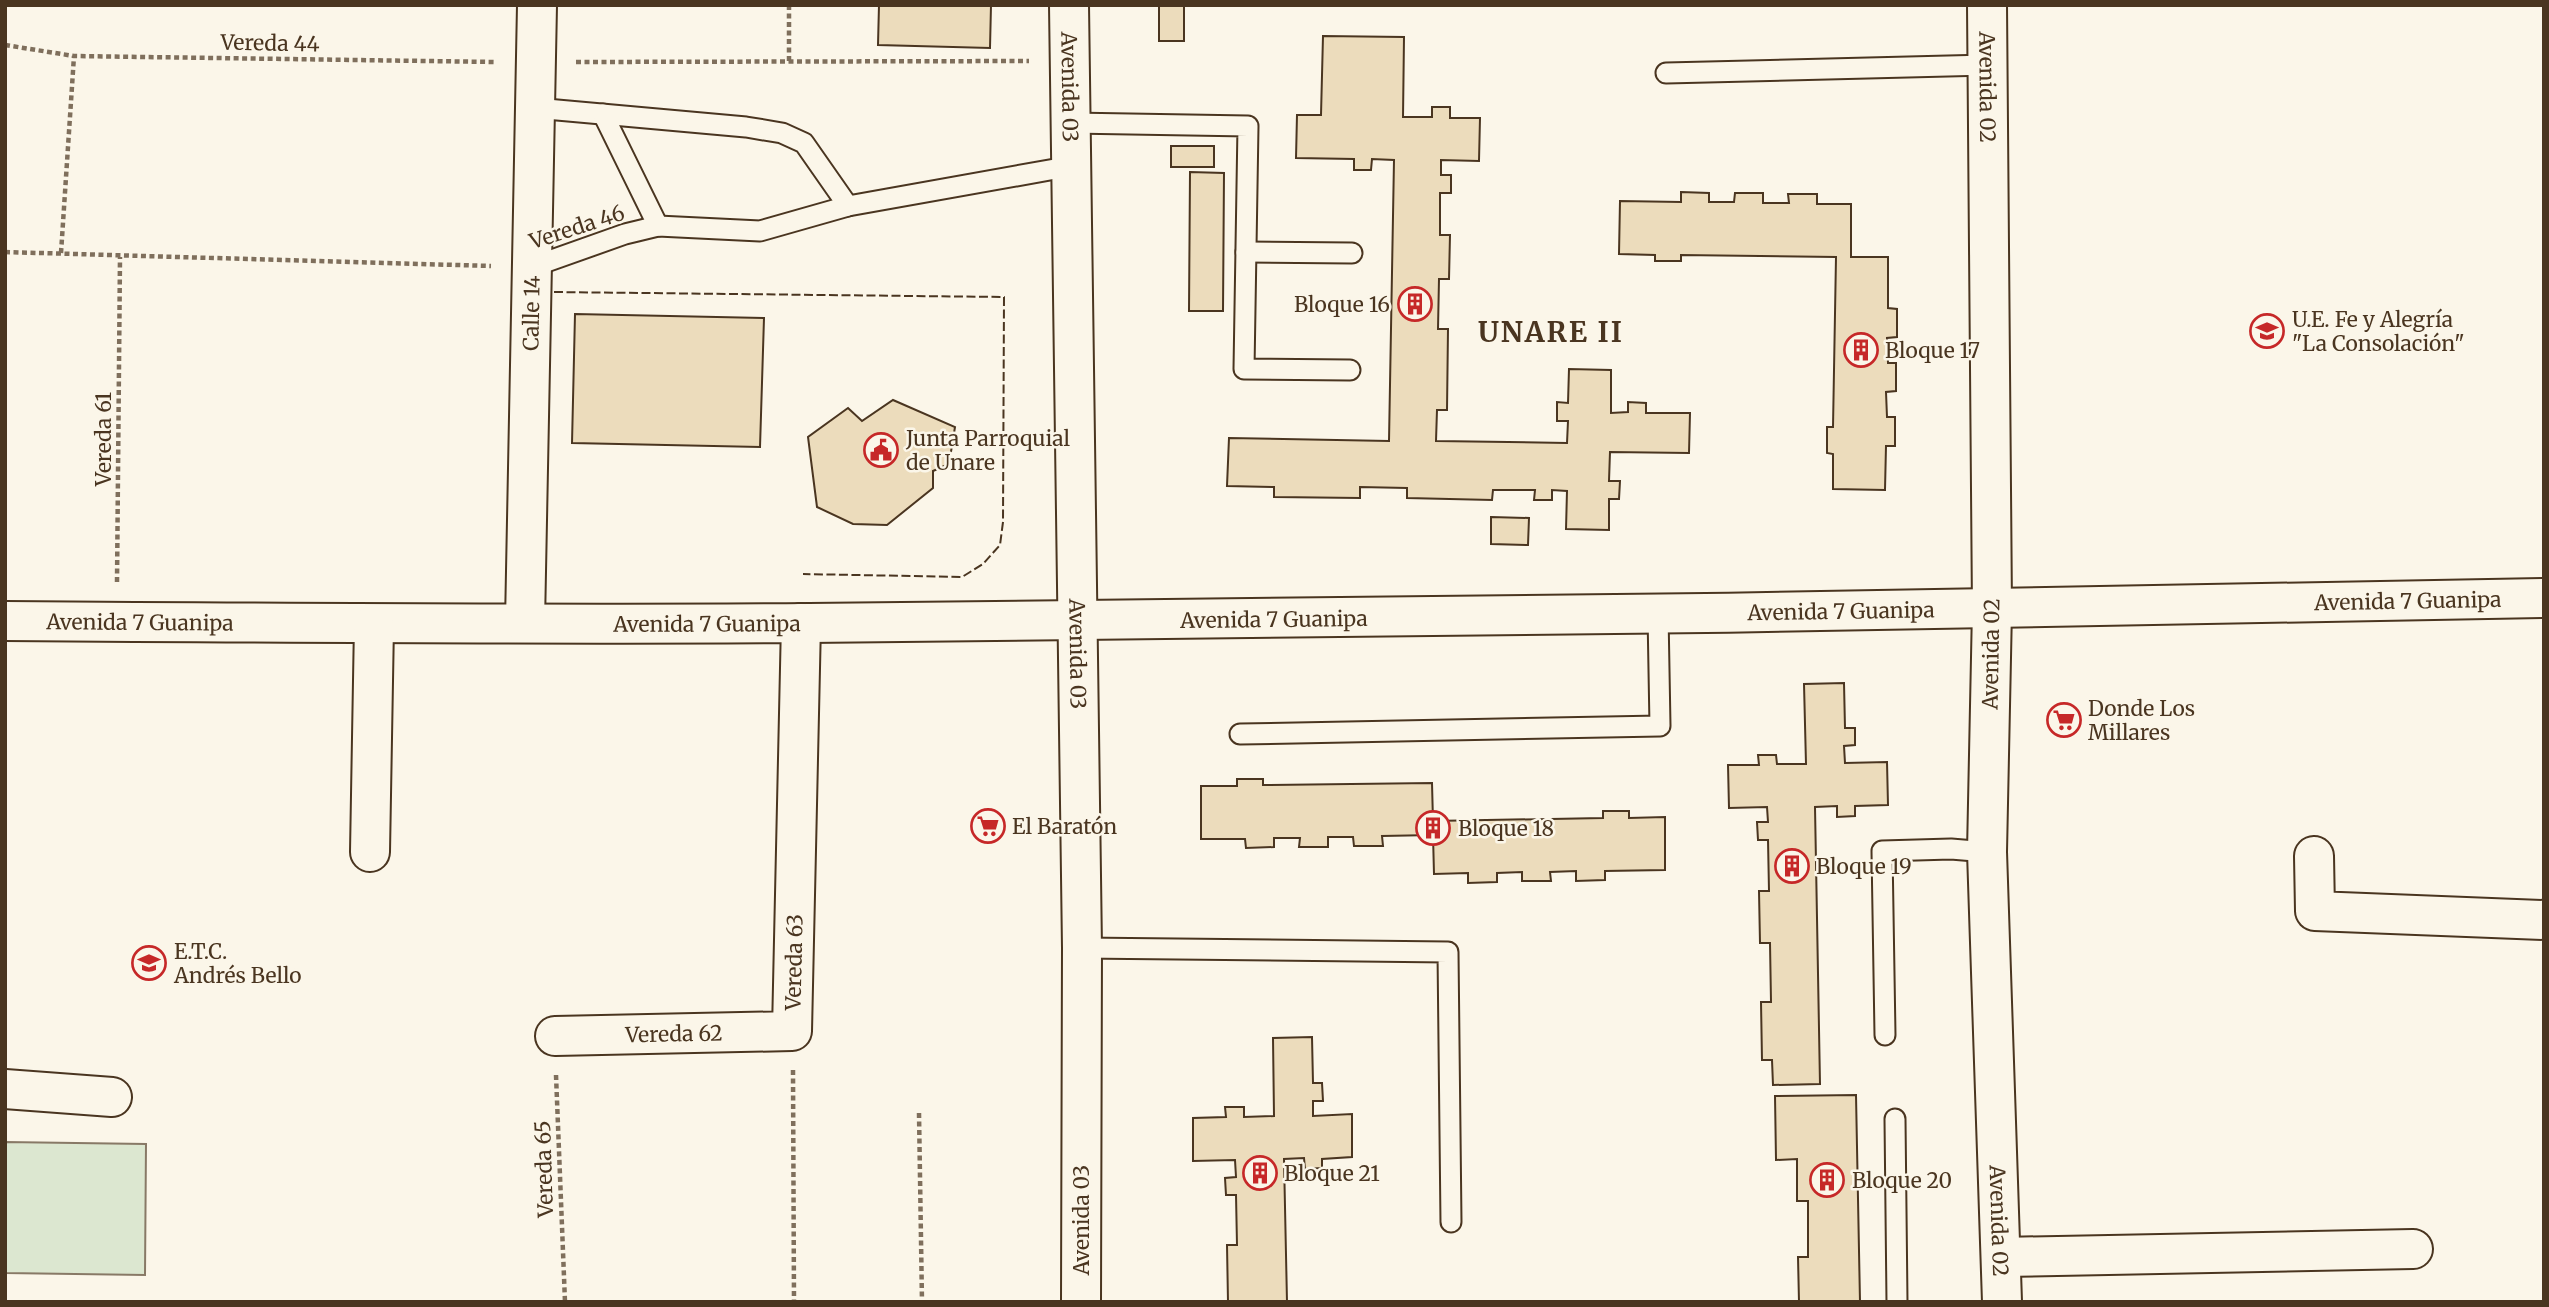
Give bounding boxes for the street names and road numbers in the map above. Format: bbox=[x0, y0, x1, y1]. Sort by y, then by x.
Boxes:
street label: Vereda 44 bbox=[219, 29, 320, 57]
street label: Avenida 02 bbox=[1974, 30, 2002, 143]
street label: Avenida 03 bbox=[1056, 31, 1084, 142]
street label: Vereda 46 bbox=[525, 199, 628, 255]
street label: Calle 14 bbox=[517, 275, 545, 351]
street label: Vereda 61 bbox=[90, 392, 117, 487]
street label: Avenida 7 Guanipa bbox=[2313, 585, 2502, 616]
street label: Avenida 7 Guanipa bbox=[1746, 596, 1935, 626]
street label: Avenida 03 bbox=[1064, 597, 1092, 709]
street label: Avenida 02 bbox=[1977, 598, 2005, 711]
street label: Avenida 7 Guanipa bbox=[1179, 604, 1368, 634]
street label: Avenida 7 Guanipa bbox=[45, 608, 234, 636]
street label: Avenida 7 Guanipa bbox=[612, 610, 801, 637]
street label: Vereda 63 bbox=[779, 914, 808, 1012]
street label: Vereda 62 bbox=[624, 1019, 723, 1048]
street label: Vereda 65 bbox=[529, 1120, 559, 1219]
street label: Avenida 02 bbox=[1984, 1164, 2015, 1277]
street label: Avenida 03 bbox=[1068, 1165, 1095, 1276]

